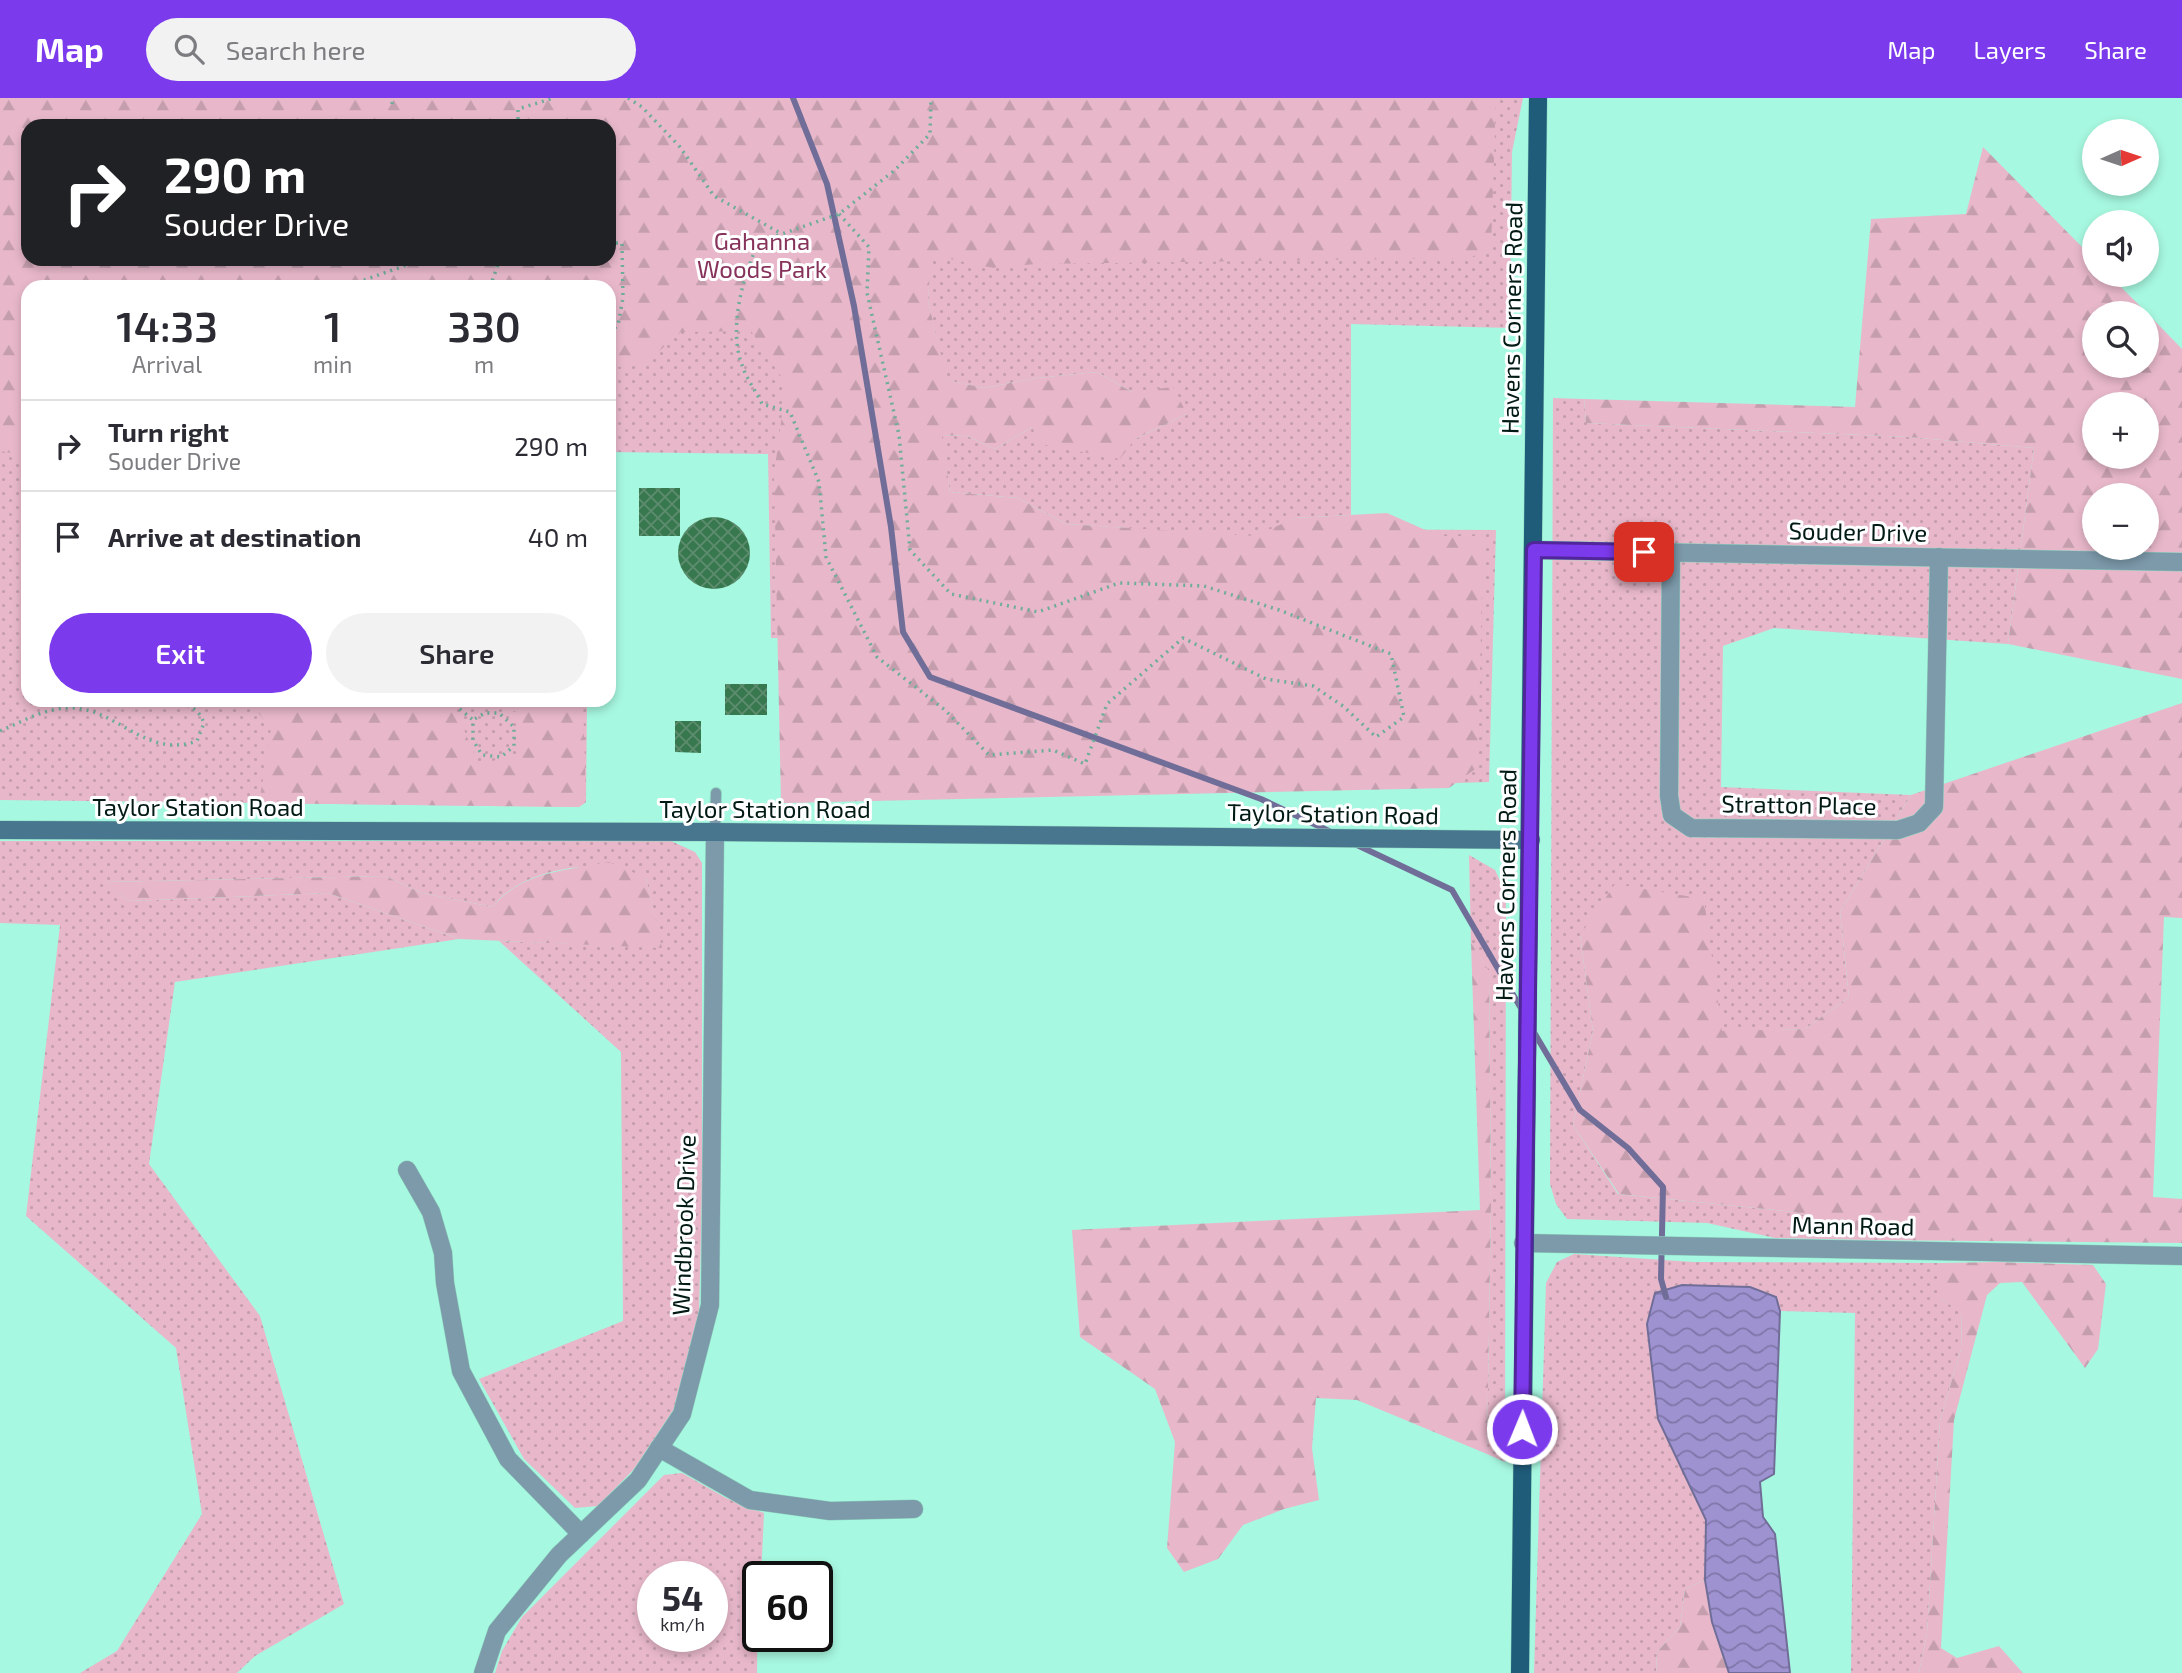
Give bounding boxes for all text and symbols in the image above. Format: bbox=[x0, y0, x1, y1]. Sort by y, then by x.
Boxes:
search box bbox=[146, 18, 636, 81]
text: Map bbox=[35, 29, 104, 69]
icon: search bbox=[170, 30, 208, 68]
text: Search here bbox=[226, 34, 365, 65]
text: Map bbox=[1887, 35, 1935, 64]
text: Layers bbox=[1973, 35, 2046, 64]
text: Share bbox=[2084, 35, 2147, 64]
north arrow bbox=[2082, 119, 2160, 196]
map controls bbox=[2082, 119, 2159, 560]
text: 290 m bbox=[164, 144, 306, 203]
icon: right bbox=[49, 147, 140, 238]
street label: Havens Corners Road bbox=[1494, 202, 1528, 434]
text: Souder Drive bbox=[164, 204, 349, 242]
button: sound bbox=[2082, 210, 2159, 287]
park label: Gahanna Woods Park bbox=[697, 226, 827, 283]
text: 14:33 bbox=[116, 300, 218, 350]
text: 1 bbox=[324, 300, 341, 350]
text: 330 bbox=[448, 300, 521, 350]
button: search bbox=[2082, 301, 2159, 378]
text: Arrival bbox=[132, 350, 202, 378]
text: min bbox=[313, 350, 352, 378]
text: m bbox=[474, 350, 494, 378]
button: + bbox=[2082, 392, 2159, 469]
text: Turn right bbox=[108, 416, 229, 447]
icon: right bbox=[49, 427, 87, 465]
text: 290 m bbox=[514, 430, 588, 461]
text: Souder Drive bbox=[108, 447, 241, 475]
button: − bbox=[2082, 483, 2159, 560]
street label: Souder Drive bbox=[1788, 515, 1928, 547]
icon: arrive bbox=[49, 518, 87, 556]
text: Arrive at destination bbox=[108, 521, 361, 552]
text: 40 m bbox=[528, 521, 588, 552]
pin bbox=[1614, 522, 1674, 582]
icon: arrive bbox=[1625, 533, 1663, 571]
button: Exit bbox=[49, 613, 312, 693]
button: Share bbox=[326, 613, 588, 693]
street label: Havens Corners Road bbox=[1488, 769, 1522, 1001]
street label: Stratton Place bbox=[1721, 788, 1877, 820]
street label: Taylor Station Road bbox=[92, 792, 304, 821]
street label: Taylor Station Road bbox=[659, 794, 871, 823]
street label: Taylor Station Road bbox=[1227, 797, 1439, 829]
street label: Windbrook Drive bbox=[665, 1134, 701, 1316]
street label: Mann Road bbox=[1791, 1209, 1915, 1241]
position arrow bbox=[1485, 1392, 1559, 1466]
speed limit sign: 60 bbox=[742, 1561, 833, 1652]
text: 54 bbox=[662, 1576, 703, 1618]
text: km/h bbox=[660, 1613, 705, 1635]

